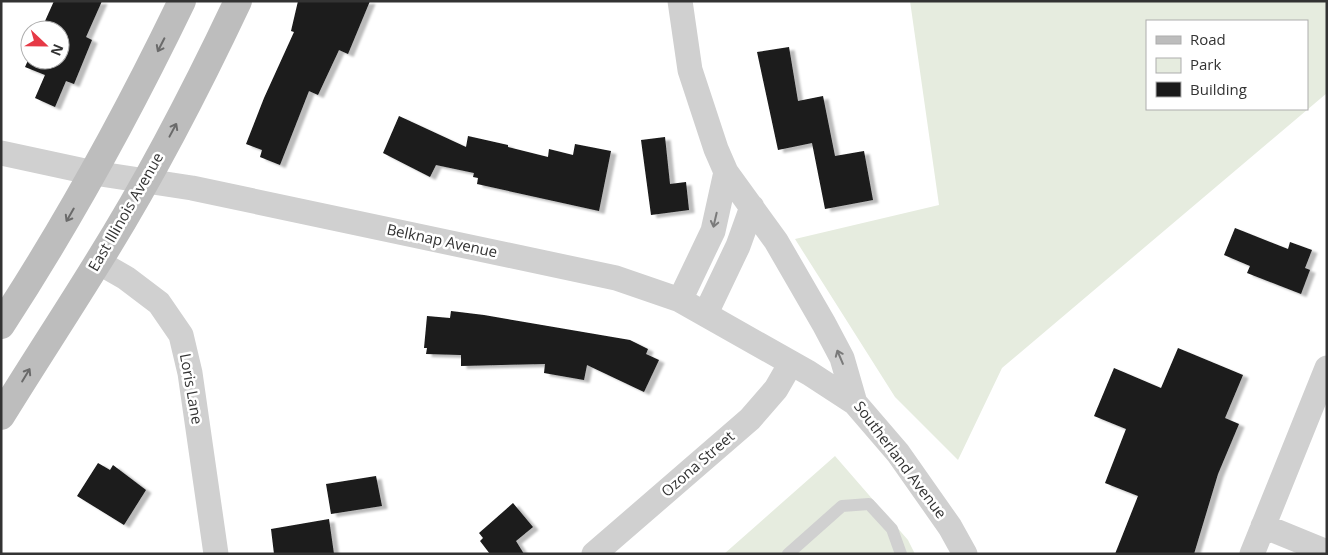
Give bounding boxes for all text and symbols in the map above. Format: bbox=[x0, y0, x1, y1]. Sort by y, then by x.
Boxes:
north arrow bbox=[20, 20, 70, 70]
legend bbox=[1146, 20, 1308, 110]
text: Road bbox=[1190, 29, 1226, 49]
one-way arrow bbox=[156, 37, 165, 52]
text: N bbox=[47, 41, 68, 59]
text: Park bbox=[1190, 54, 1221, 74]
text: Building bbox=[1190, 79, 1247, 99]
one-way arrow bbox=[168, 123, 178, 138]
street label: East Illinois Avenue bbox=[83, 149, 167, 274]
one-way arrow bbox=[65, 208, 75, 223]
one-way arrow bbox=[710, 211, 719, 227]
street label: Belknap Avenue bbox=[385, 219, 499, 262]
one-way arrow bbox=[835, 350, 845, 365]
street label: Loris Lane bbox=[176, 352, 208, 426]
one-way arrow bbox=[22, 368, 32, 382]
street label: Southerland Avenue bbox=[850, 397, 952, 522]
street label: Ozona Street bbox=[656, 426, 738, 501]

